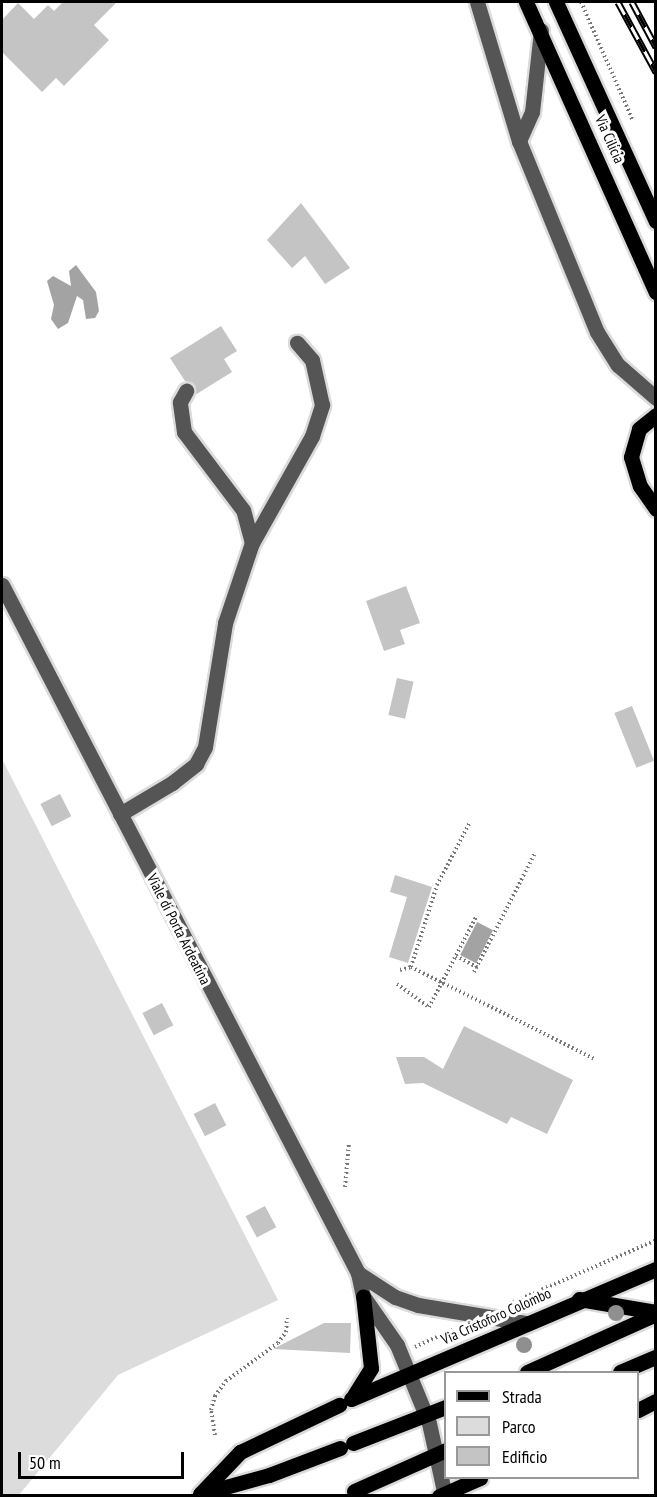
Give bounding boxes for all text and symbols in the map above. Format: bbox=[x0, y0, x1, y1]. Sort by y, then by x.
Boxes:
street label: Via Cilicia bbox=[591, 112, 629, 166]
street label: Viale di Porta Ardeatina bbox=[143, 870, 215, 988]
street label: Via Cristoforo Colombo bbox=[438, 1284, 554, 1348]
legend bbox=[444, 1371, 639, 1479]
text: Strada bbox=[502, 1385, 542, 1408]
text: Parco bbox=[502, 1415, 536, 1438]
scale bar bbox=[21, 1440, 188, 1478]
text: Edificio bbox=[502, 1445, 547, 1468]
text: 50 m bbox=[29, 1451, 61, 1474]

